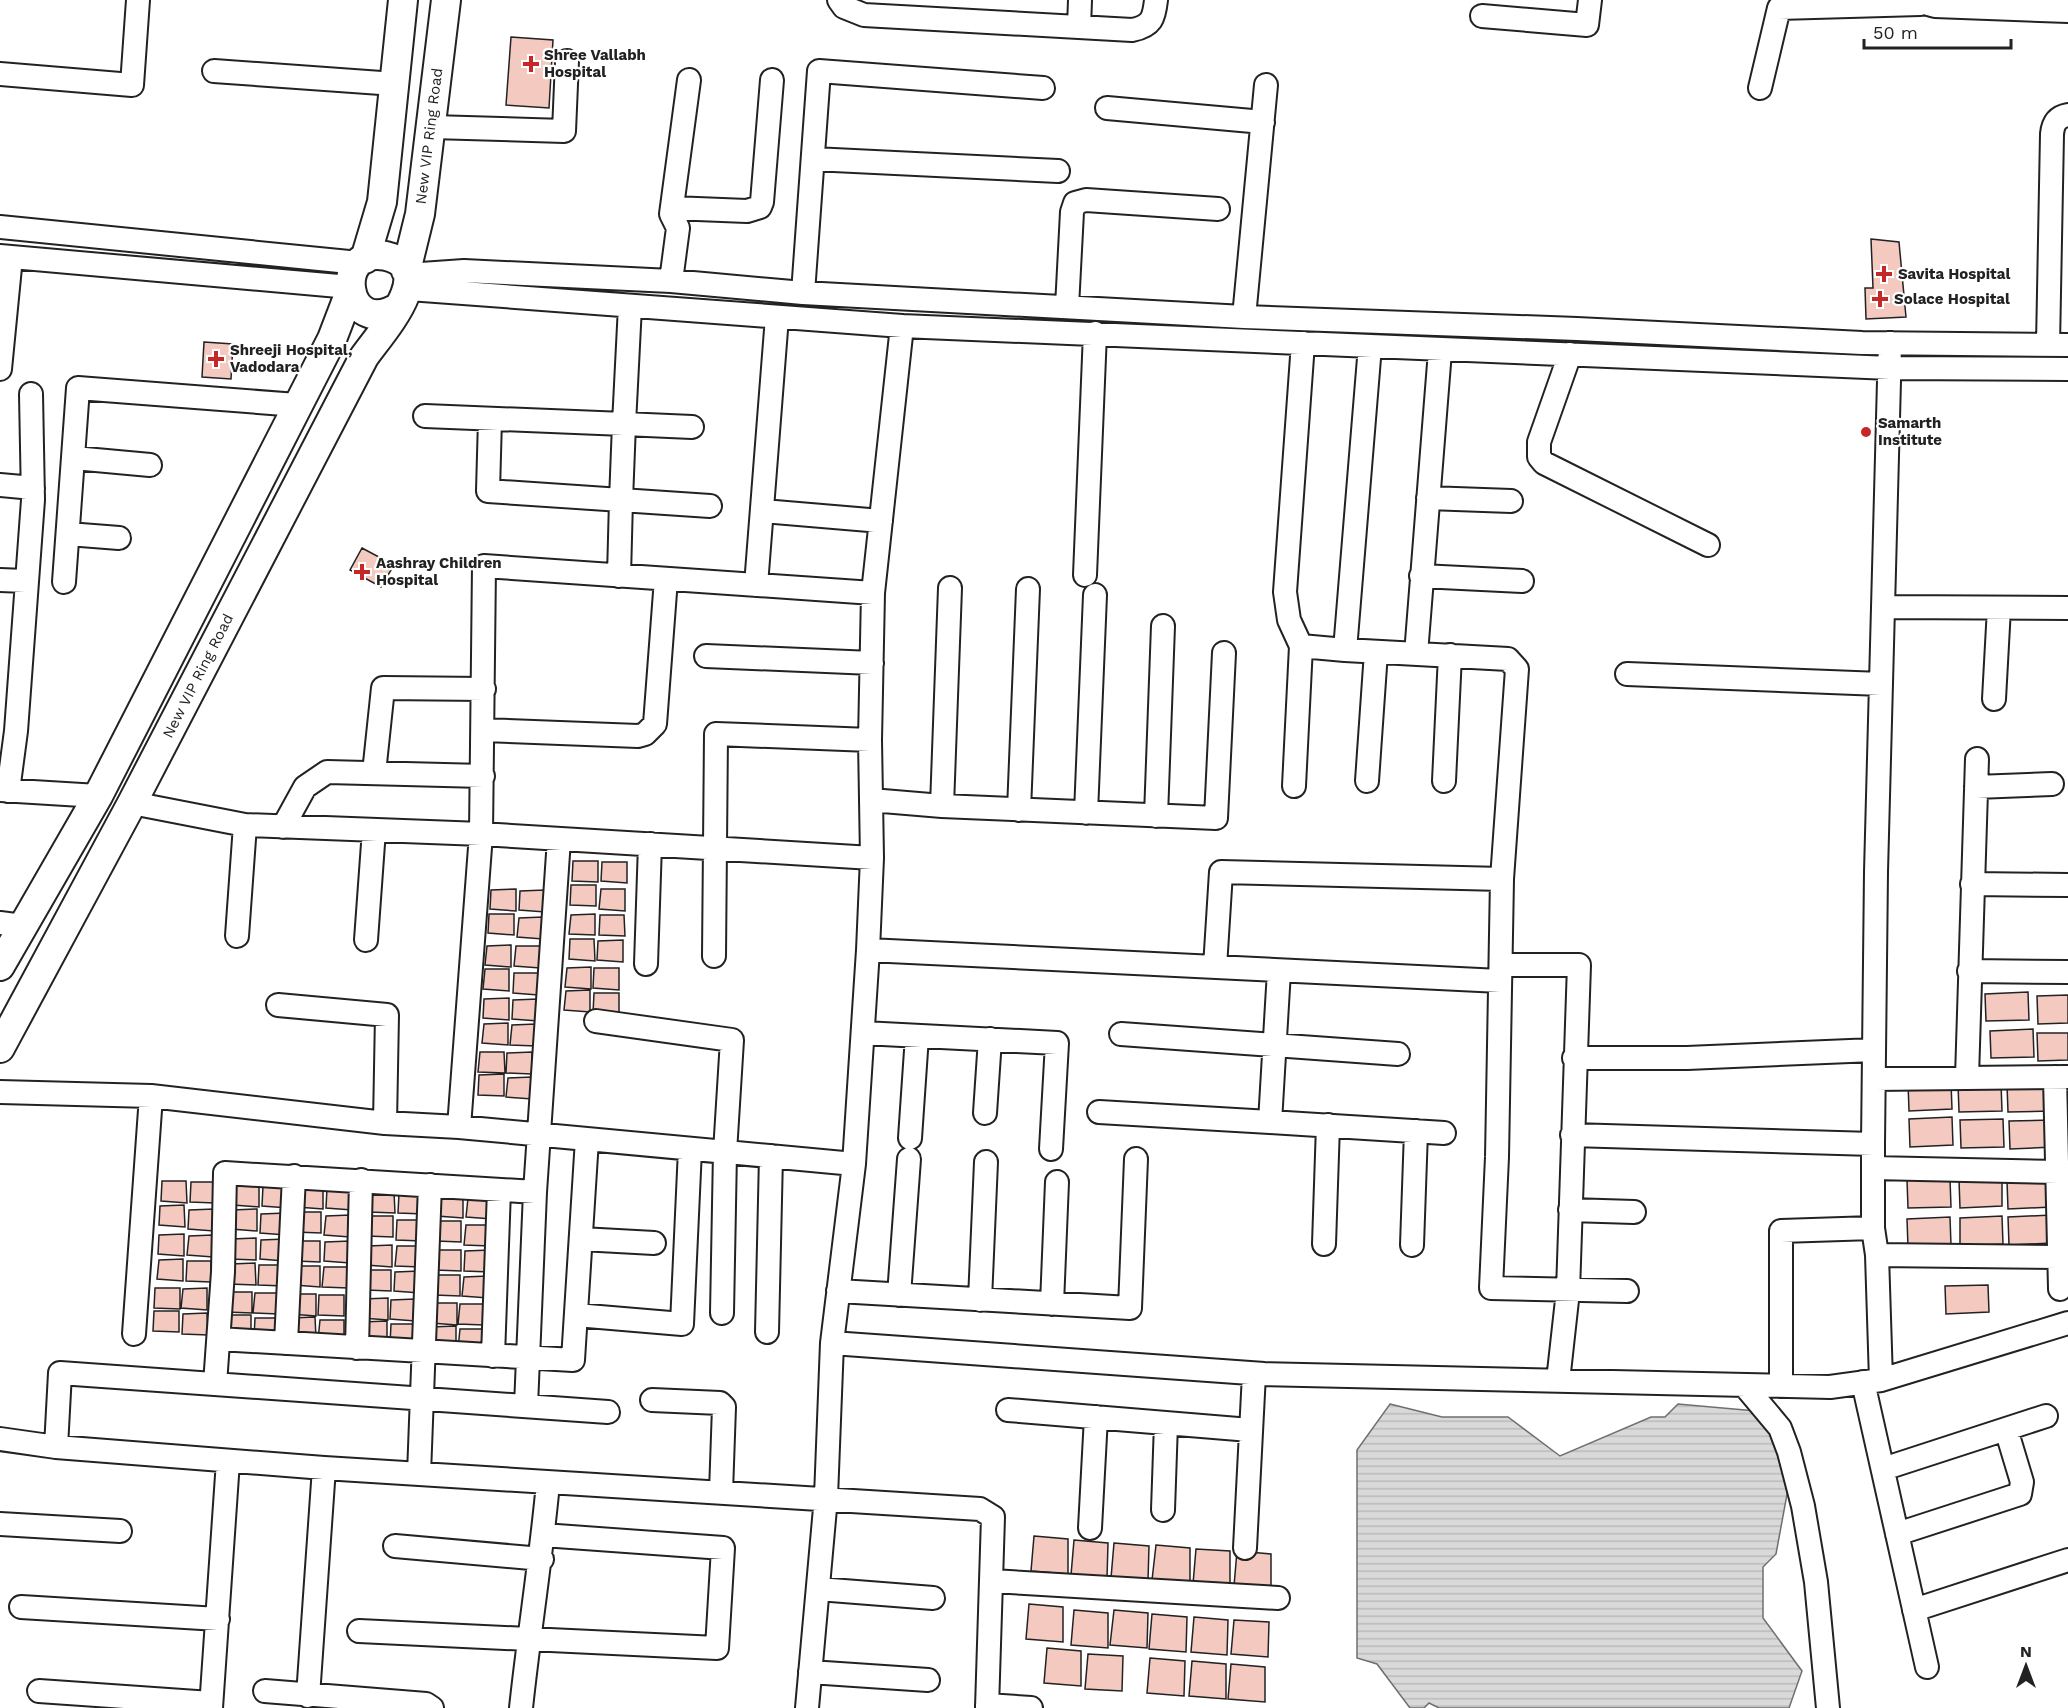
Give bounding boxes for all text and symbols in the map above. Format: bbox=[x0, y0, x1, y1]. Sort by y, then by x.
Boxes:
scale bar bbox=[1864, 12, 2011, 50]
text: 50 m bbox=[1873, 22, 1918, 43]
place label: Shree Vallabh Hospital bbox=[544, 46, 646, 81]
marker: Shree Vallabh Hospital bbox=[522, 55, 540, 73]
street label: New VIP Ring Road bbox=[412, 67, 446, 205]
marker: Savita Hospital bbox=[1875, 265, 1893, 283]
place label: Savita Hospital bbox=[1898, 265, 2010, 283]
marker: Solace Hospital bbox=[1871, 290, 1889, 308]
place label: Solace Hospital bbox=[1894, 290, 2010, 308]
place label: Shreeji Hospital, Vadodara bbox=[230, 341, 352, 376]
marker: Shreeji Hospital, Vadodara bbox=[207, 350, 225, 368]
place label: Samarth Institute bbox=[1878, 414, 1942, 449]
marker: Samarth Institute bbox=[1859, 425, 1873, 439]
place label: Aashray Children Hospital bbox=[376, 554, 502, 589]
marker: Aashray Children Hospital bbox=[353, 563, 371, 581]
street label: New VIP Ring Road bbox=[159, 611, 237, 741]
north arrow bbox=[1996, 1636, 2056, 1696]
text: N bbox=[2020, 1642, 2032, 1661]

